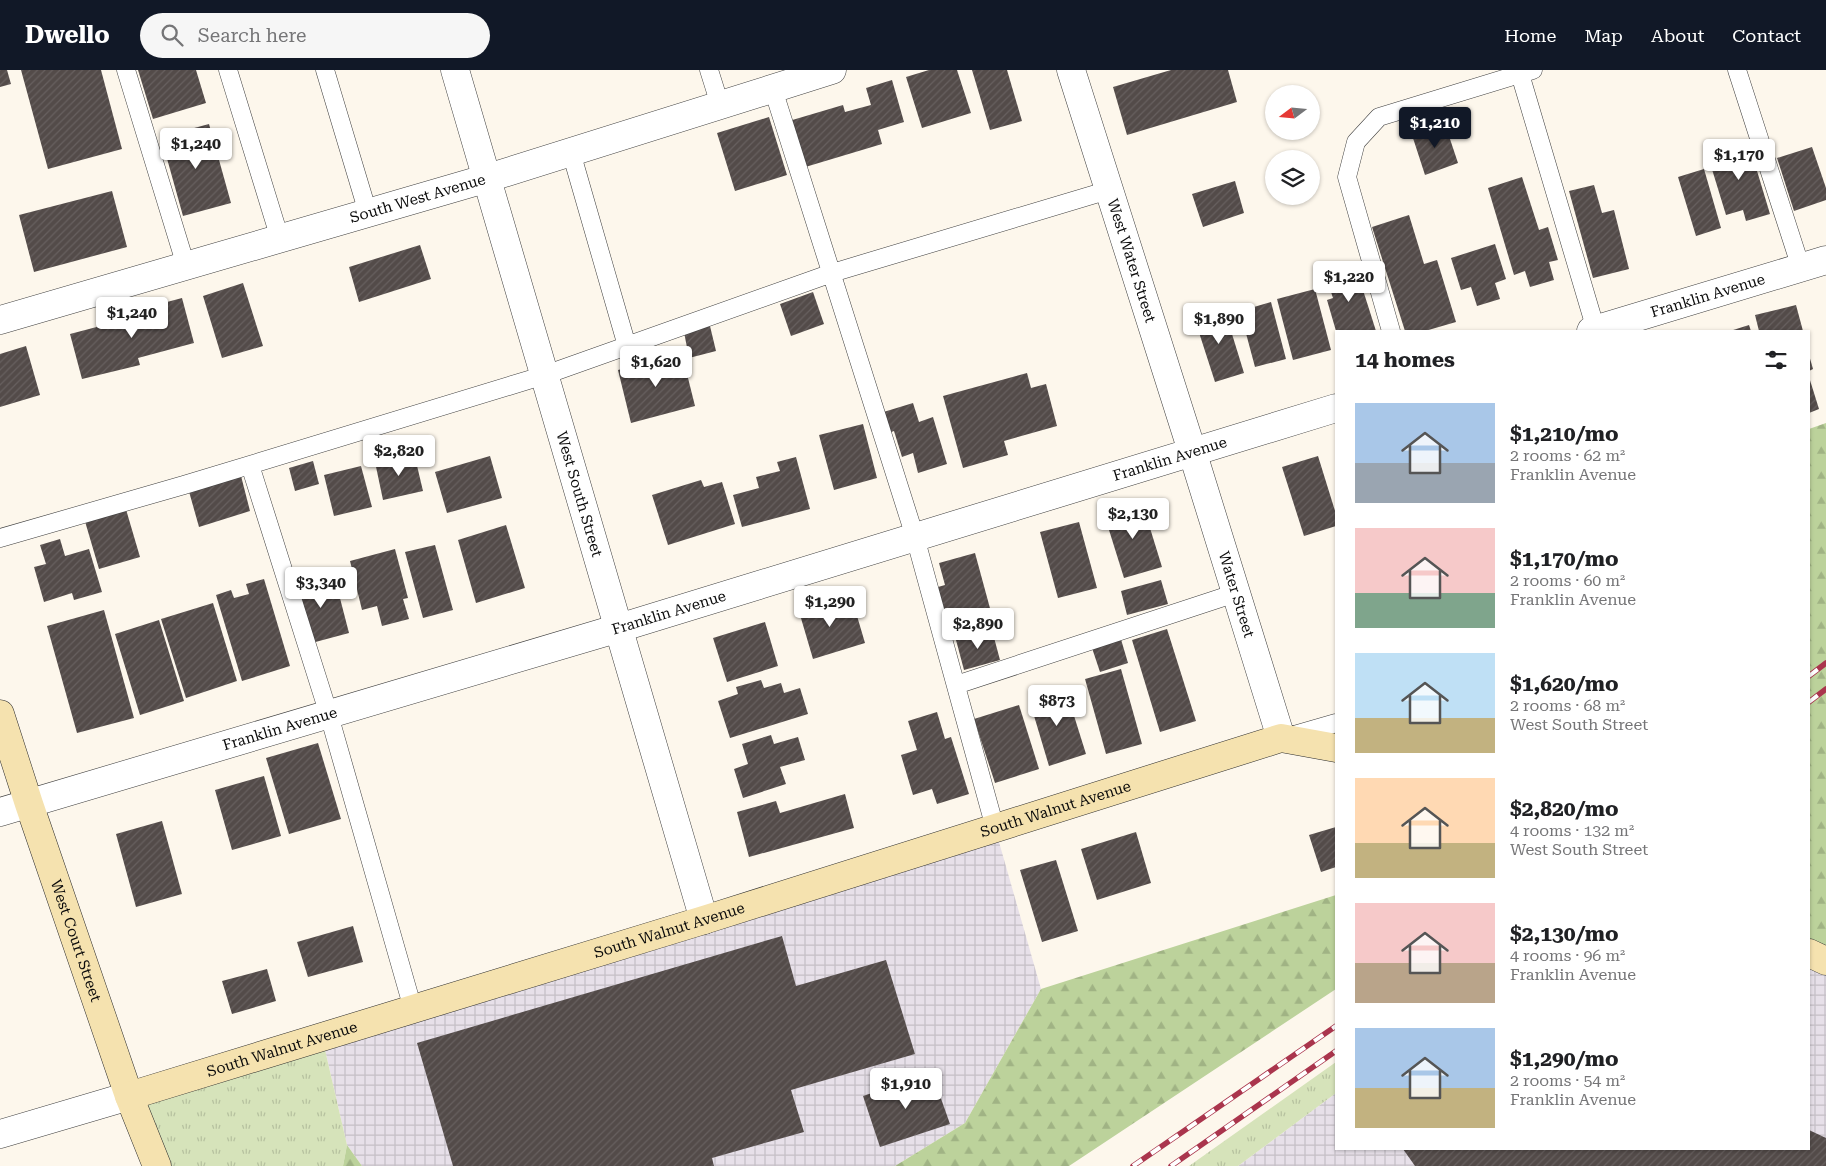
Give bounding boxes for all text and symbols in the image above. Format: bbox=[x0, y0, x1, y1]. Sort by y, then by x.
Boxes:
search box bbox=[140, 13, 490, 58]
text: Dwello bbox=[25, 21, 110, 49]
icon: search bbox=[158, 21, 186, 49]
text: Search here bbox=[198, 24, 307, 47]
text: Home bbox=[1504, 25, 1556, 46]
text: Map bbox=[1584, 25, 1623, 46]
text: About bbox=[1651, 25, 1704, 46]
text: Contact bbox=[1732, 25, 1801, 46]
north arrow bbox=[1265, 85, 1320, 140]
map controls bbox=[1265, 85, 1320, 205]
pin: $1,210 bbox=[1394, 106, 1476, 149]
text: $1,210 bbox=[1410, 113, 1460, 132]
pin: $1,240 bbox=[155, 128, 237, 170]
text: $1,240 bbox=[171, 134, 221, 153]
pin: $1,170 bbox=[1698, 138, 1780, 181]
text: $1,170 bbox=[1714, 145, 1764, 164]
button: layers bbox=[1265, 150, 1320, 205]
street label: South West Avenue bbox=[348, 170, 488, 227]
street label: West Water Street bbox=[1103, 197, 1160, 325]
pin: $1,220 bbox=[1308, 260, 1390, 303]
text: $1,220 bbox=[1324, 267, 1374, 286]
street label: Franklin Avenue bbox=[1649, 270, 1767, 321]
pin: $1,240 bbox=[91, 296, 173, 339]
pin: $1,890 bbox=[1178, 302, 1260, 345]
text: $1,240 bbox=[107, 303, 157, 322]
text: $1,890 bbox=[1194, 309, 1244, 328]
pin: $1,620 bbox=[615, 346, 697, 388]
icon: filters bbox=[1762, 346, 1790, 374]
text: 14 homes bbox=[1355, 348, 1455, 372]
text: $1,620 bbox=[631, 352, 681, 371]
text: $1,210/mo bbox=[1510, 422, 1619, 446]
icon: home bbox=[1395, 423, 1455, 483]
street label: West South Street bbox=[552, 429, 606, 559]
street label: Franklin Avenue bbox=[1111, 433, 1229, 485]
pin: $2,820 bbox=[358, 434, 440, 477]
text: $2,820 bbox=[374, 441, 424, 460]
text: 2 rooms · 62 m² bbox=[1510, 446, 1625, 465]
text: Franklin Avenue bbox=[1510, 465, 1636, 484]
pin: $2,130 bbox=[1092, 498, 1174, 540]
text: $2,130 bbox=[1108, 504, 1158, 523]
text: $1,170/mo bbox=[1510, 547, 1619, 571]
icon: home bbox=[1395, 548, 1455, 608]
street label: Water Street bbox=[1215, 549, 1258, 640]
pin: $3,340 bbox=[280, 566, 362, 609]
text: 2 rooms · 60 m² bbox=[1510, 571, 1625, 590]
text: $3,340 bbox=[296, 573, 346, 592]
pin: $1,290 bbox=[789, 586, 871, 628]
street label: Franklin Avenue bbox=[610, 587, 728, 639]
text: Franklin Avenue bbox=[1510, 590, 1636, 609]
text: $1,290 bbox=[805, 592, 855, 611]
pin: $2,890 bbox=[937, 608, 1019, 650]
text: $2,890 bbox=[953, 614, 1003, 633]
text: $1,620/mo bbox=[1510, 672, 1619, 696]
icon: home bbox=[1395, 673, 1455, 733]
pin: $873 bbox=[1027, 684, 1087, 727]
text: $873 bbox=[1039, 691, 1075, 710]
text: 2 rooms · 68 m² bbox=[1510, 696, 1625, 715]
street label: Franklin Avenue bbox=[221, 703, 339, 754]
text: West South Street bbox=[1510, 715, 1648, 734]
street label: South Walnut Avenue bbox=[978, 777, 1133, 841]
text: $2,820/mo bbox=[1510, 797, 1619, 821]
icon: home bbox=[1395, 798, 1455, 858]
text: 4 rooms · 132 m² bbox=[1510, 821, 1634, 840]
text: West South Street bbox=[1510, 840, 1648, 859]
street label: West Court Street bbox=[47, 877, 105, 1004]
street label: South Walnut Avenue bbox=[592, 899, 747, 962]
text: $2,130/mo bbox=[1510, 922, 1619, 946]
icon: home bbox=[1395, 923, 1455, 983]
text: 4 rooms · 96 m² bbox=[1510, 946, 1625, 965]
text: Franklin Avenue bbox=[1510, 965, 1636, 984]
street label: South Walnut Avenue bbox=[204, 1018, 360, 1081]
text: $1,290/mo bbox=[1510, 1047, 1619, 1071]
icon: home bbox=[1395, 1048, 1455, 1108]
pin: $1,910 bbox=[865, 1068, 947, 1110]
text: 2 rooms · 54 m² bbox=[1510, 1071, 1625, 1090]
text: $1,910 bbox=[881, 1074, 931, 1093]
text: Franklin Avenue bbox=[1510, 1090, 1636, 1109]

